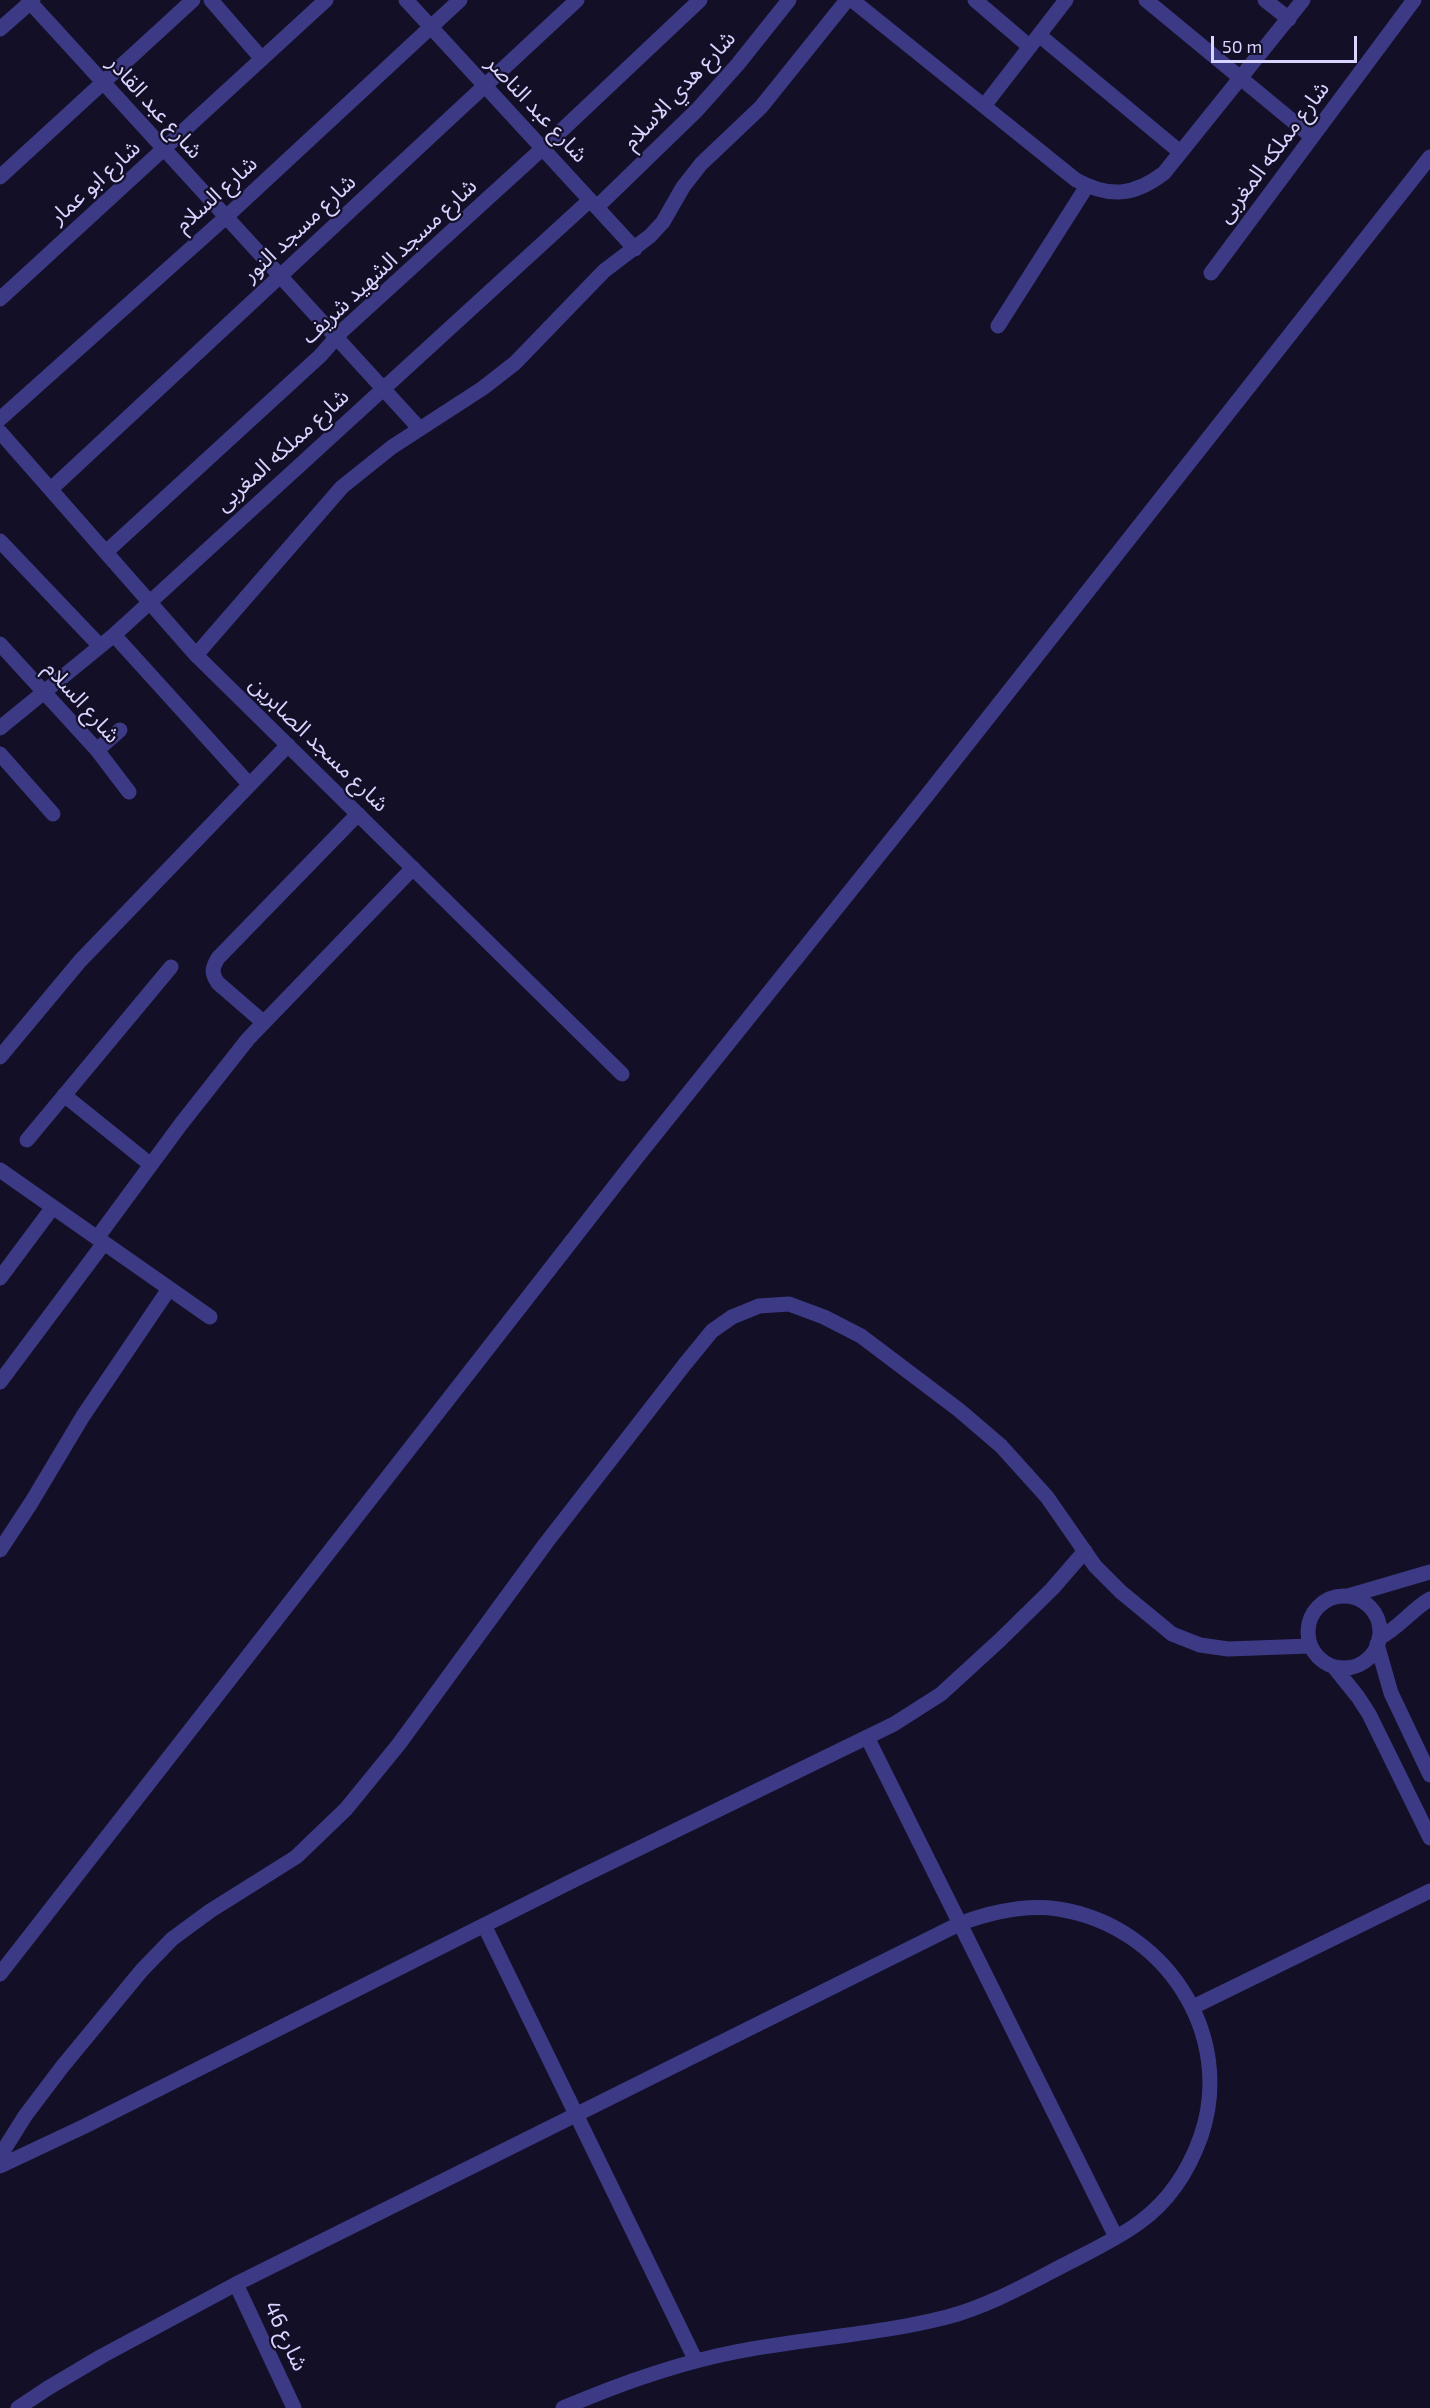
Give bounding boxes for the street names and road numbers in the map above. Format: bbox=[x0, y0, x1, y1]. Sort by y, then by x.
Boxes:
street label: شارع هدي الاسلام bbox=[617, 25, 741, 155]
street label: شارع عبد القادر bbox=[102, 50, 208, 164]
street label: شارع عبد الناصر bbox=[481, 50, 593, 168]
street label: شارع مملكه المغربى bbox=[1211, 76, 1335, 228]
street label: شارع ابو عمار bbox=[44, 135, 146, 229]
street label: شارع السلام bbox=[170, 150, 262, 238]
street label: شارع مسجد النور bbox=[237, 169, 361, 287]
street label: شارع مسجد الشهيد شريف bbox=[296, 173, 482, 349]
street label: شارع مملكه المغربى bbox=[210, 383, 354, 517]
street label: شارع السلام bbox=[38, 656, 126, 748]
street label: شارع مسجد الصابرين bbox=[244, 671, 394, 817]
street label: شارع 46 bbox=[258, 2297, 314, 2375]

